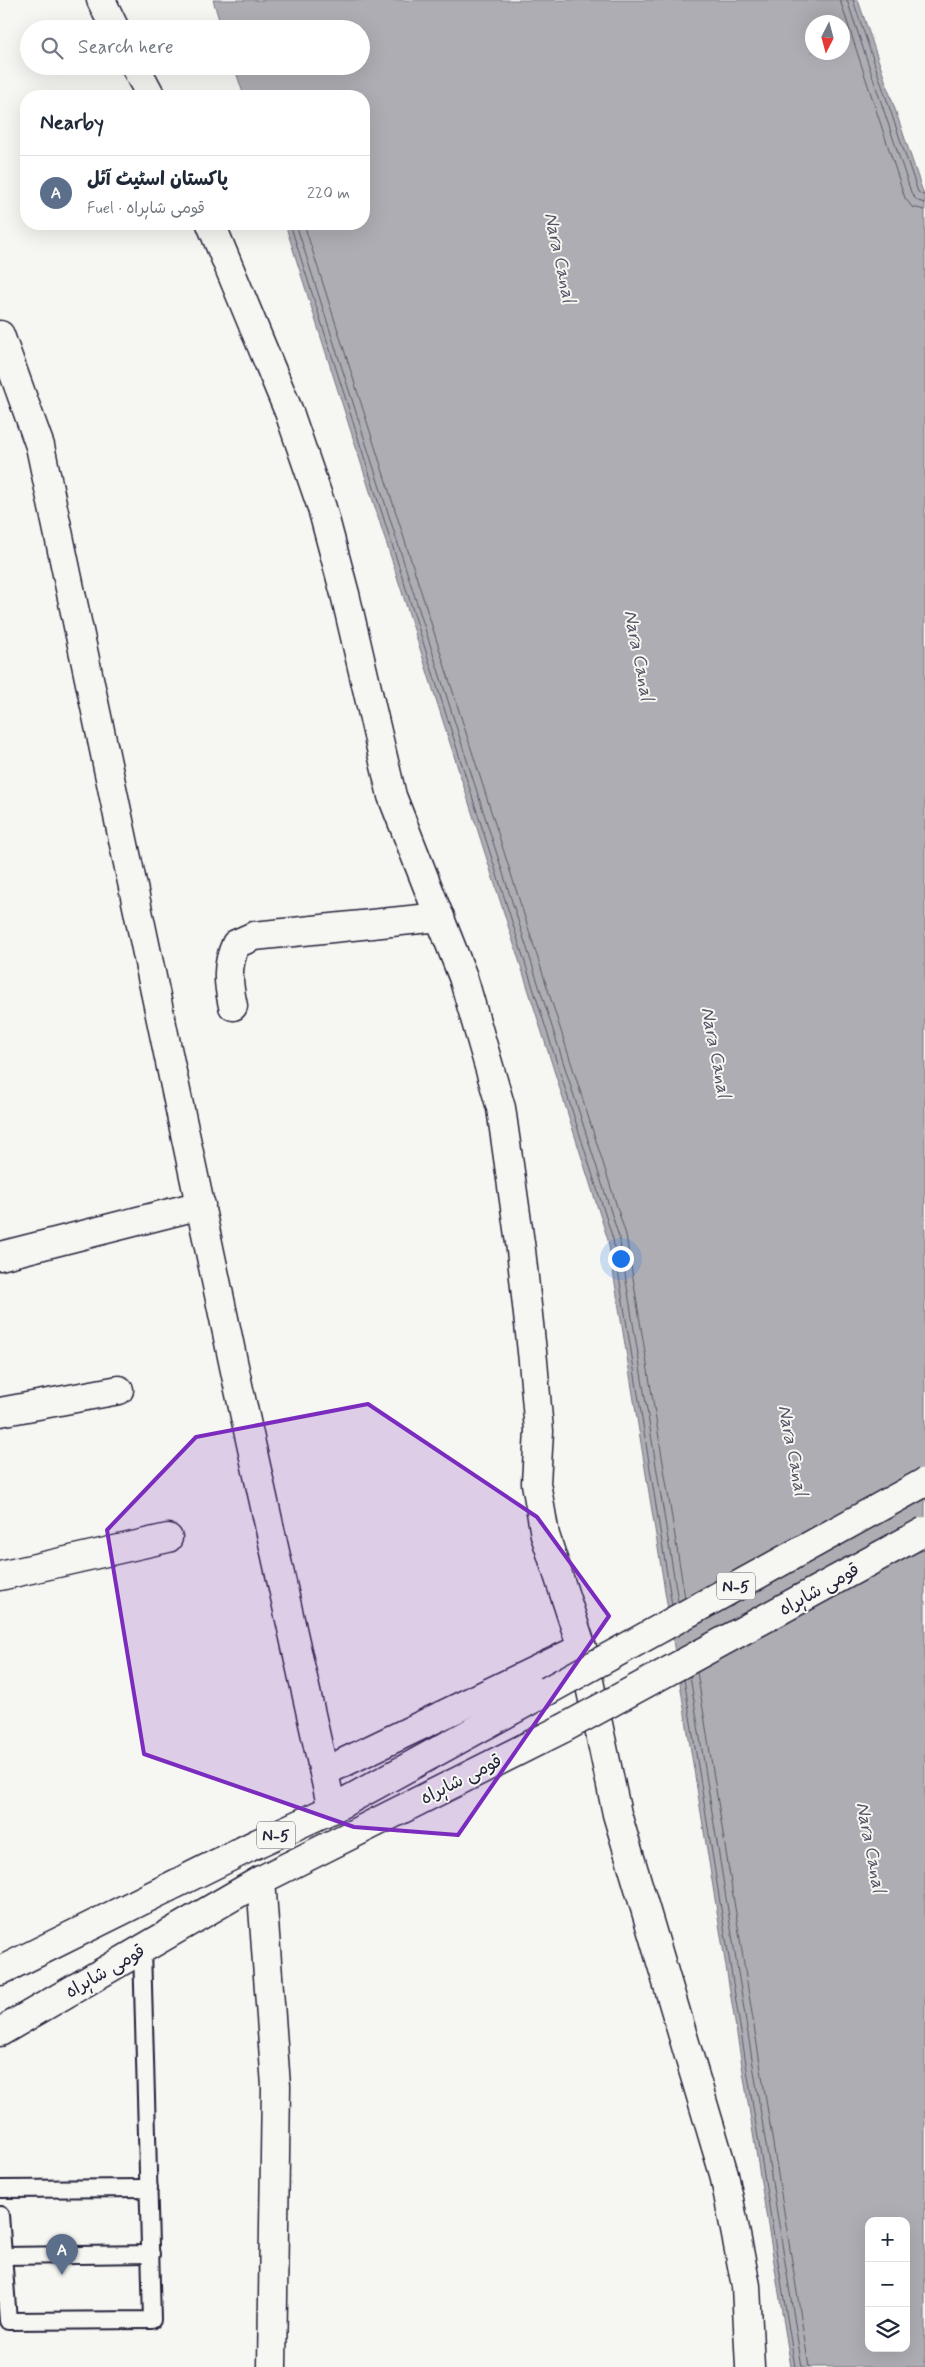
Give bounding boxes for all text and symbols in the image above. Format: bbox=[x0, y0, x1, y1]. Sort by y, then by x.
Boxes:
north arrow bbox=[805, 15, 850, 60]
search box bbox=[20, 20, 370, 75]
icon: search bbox=[38, 34, 66, 62]
text: Search here bbox=[78, 35, 174, 60]
text: Nearby bbox=[40, 109, 104, 137]
text: پاکستان اسٹیٹ آئل bbox=[87, 167, 228, 192]
text: A bbox=[51, 183, 61, 204]
text: 220 m bbox=[307, 183, 350, 204]
text: Fuel · قومی شاہراہ bbox=[87, 198, 205, 219]
water label: Nara Canal bbox=[538, 210, 582, 306]
water label: Nara Canal bbox=[618, 608, 660, 704]
water label: Nara Canal bbox=[695, 1005, 737, 1101]
your location bbox=[608, 1246, 634, 1272]
water label: Nara Canal bbox=[772, 1403, 814, 1499]
street label: قومی شاہراہ bbox=[775, 1558, 864, 1622]
road number: N-5 bbox=[717, 1572, 755, 1600]
street label: قومی شاہراہ bbox=[417, 1749, 506, 1811]
water label: Nara Canal bbox=[850, 1800, 892, 1896]
road number: N-5 bbox=[257, 1822, 295, 1848]
street label: قومی شاہراہ bbox=[61, 1939, 150, 2004]
map controls bbox=[865, 2217, 910, 2352]
button: + bbox=[865, 2217, 910, 2262]
pin: A bbox=[46, 2234, 78, 2275]
button: − bbox=[865, 2262, 910, 2307]
button: layers bbox=[865, 2307, 910, 2352]

